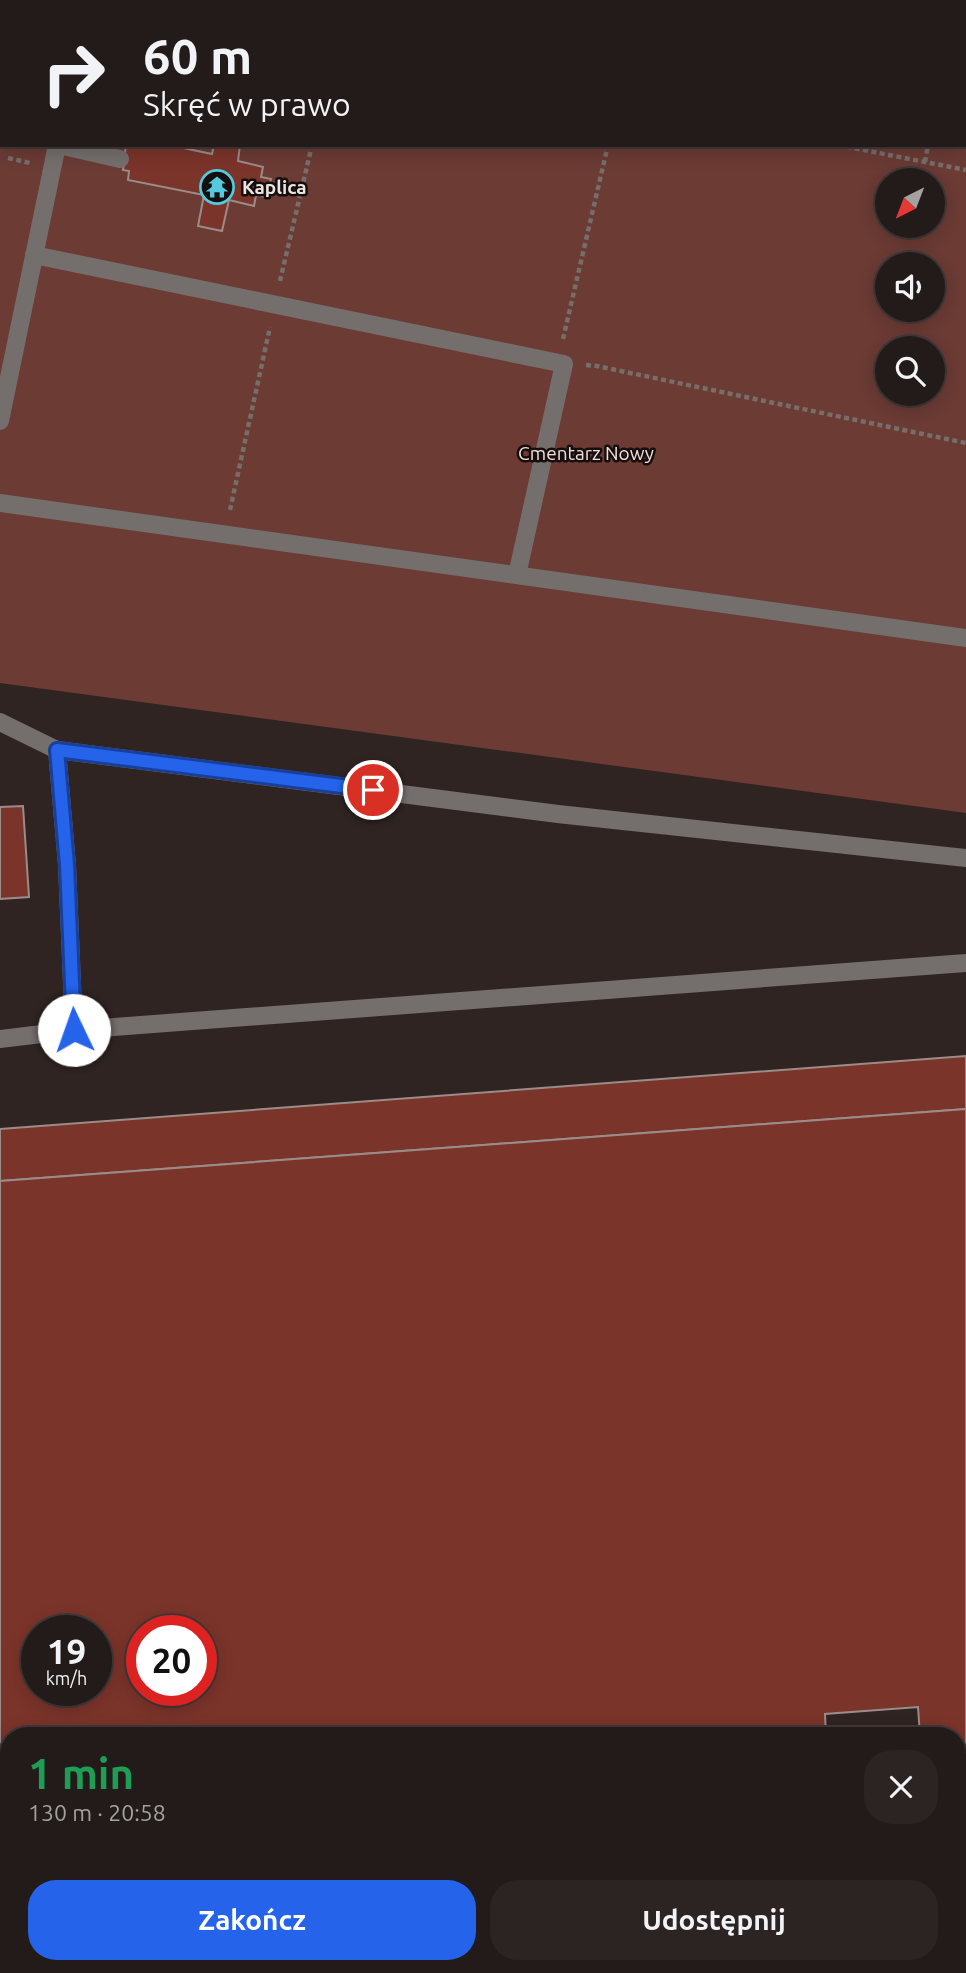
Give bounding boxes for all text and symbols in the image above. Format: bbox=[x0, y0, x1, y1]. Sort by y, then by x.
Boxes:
icon: right bbox=[28, 28, 119, 119]
text: 60 m bbox=[143, 28, 252, 83]
text: Skręć w prawo bbox=[143, 86, 351, 122]
temple icon: Kaplica bbox=[198, 168, 236, 206]
north arrow bbox=[875, 168, 945, 238]
map controls bbox=[875, 168, 945, 406]
place label: Kaplica bbox=[242, 176, 307, 198]
button: sound bbox=[875, 252, 945, 322]
button: search bbox=[875, 336, 945, 406]
park label: Cmentarz Nowy bbox=[518, 442, 654, 464]
pin bbox=[343, 760, 403, 820]
icon: arrive bbox=[354, 771, 392, 809]
position arrow bbox=[37, 993, 111, 1067]
speed limit sign: 20 bbox=[126, 1615, 217, 1706]
text: 19 bbox=[47, 1631, 86, 1671]
text: km/h bbox=[46, 1668, 87, 1688]
text: 1 min bbox=[28, 1750, 134, 1797]
button: close bbox=[864, 1750, 938, 1824]
text: 130 m · 20:58 bbox=[28, 1800, 166, 1825]
button: Zakończ bbox=[28, 1880, 476, 1960]
button: Udostępnij bbox=[490, 1880, 938, 1960]

